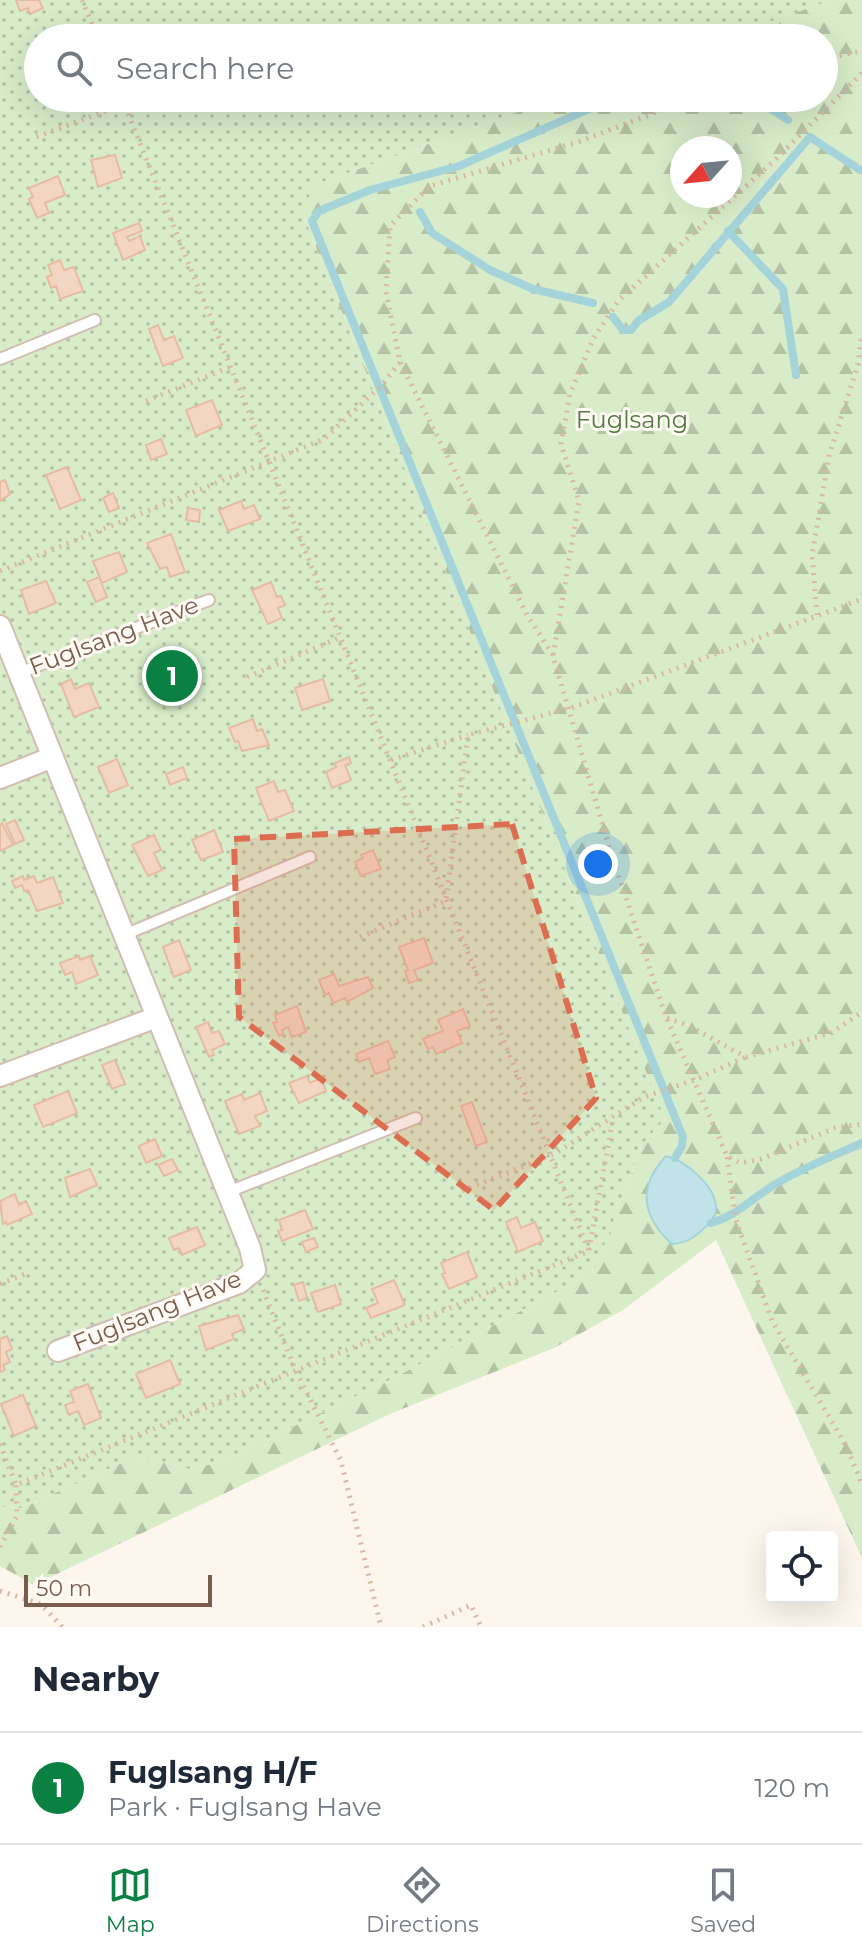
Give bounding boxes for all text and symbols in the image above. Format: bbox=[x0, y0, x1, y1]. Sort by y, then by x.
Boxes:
search box bbox=[24, 24, 838, 112]
icon: search bbox=[52, 46, 96, 90]
text: Search here bbox=[116, 50, 294, 87]
north arrow bbox=[670, 136, 742, 208]
park label: Fuglsang bbox=[576, 405, 688, 434]
street label: Fuglsang Have bbox=[25, 590, 203, 681]
pin: 1 bbox=[146, 646, 198, 706]
your location bbox=[578, 844, 618, 884]
street label: Fuglsang Have bbox=[68, 1264, 245, 1358]
map controls bbox=[766, 1531, 838, 1603]
button: locate bbox=[766, 1531, 838, 1603]
scale bar bbox=[24, 1571, 212, 1607]
text: 50 m bbox=[36, 1575, 92, 1602]
text: Nearby bbox=[32, 1658, 159, 1700]
text: Fuglsang H/F bbox=[108, 1754, 317, 1791]
text: 1 bbox=[53, 1772, 63, 1804]
text: 120 m bbox=[754, 1772, 830, 1804]
text: Park · Fuglsang Have bbox=[108, 1791, 382, 1823]
tab: Map bbox=[106, 1863, 155, 1938]
tab: Directions bbox=[366, 1863, 479, 1938]
tab: Saved bbox=[690, 1863, 756, 1938]

